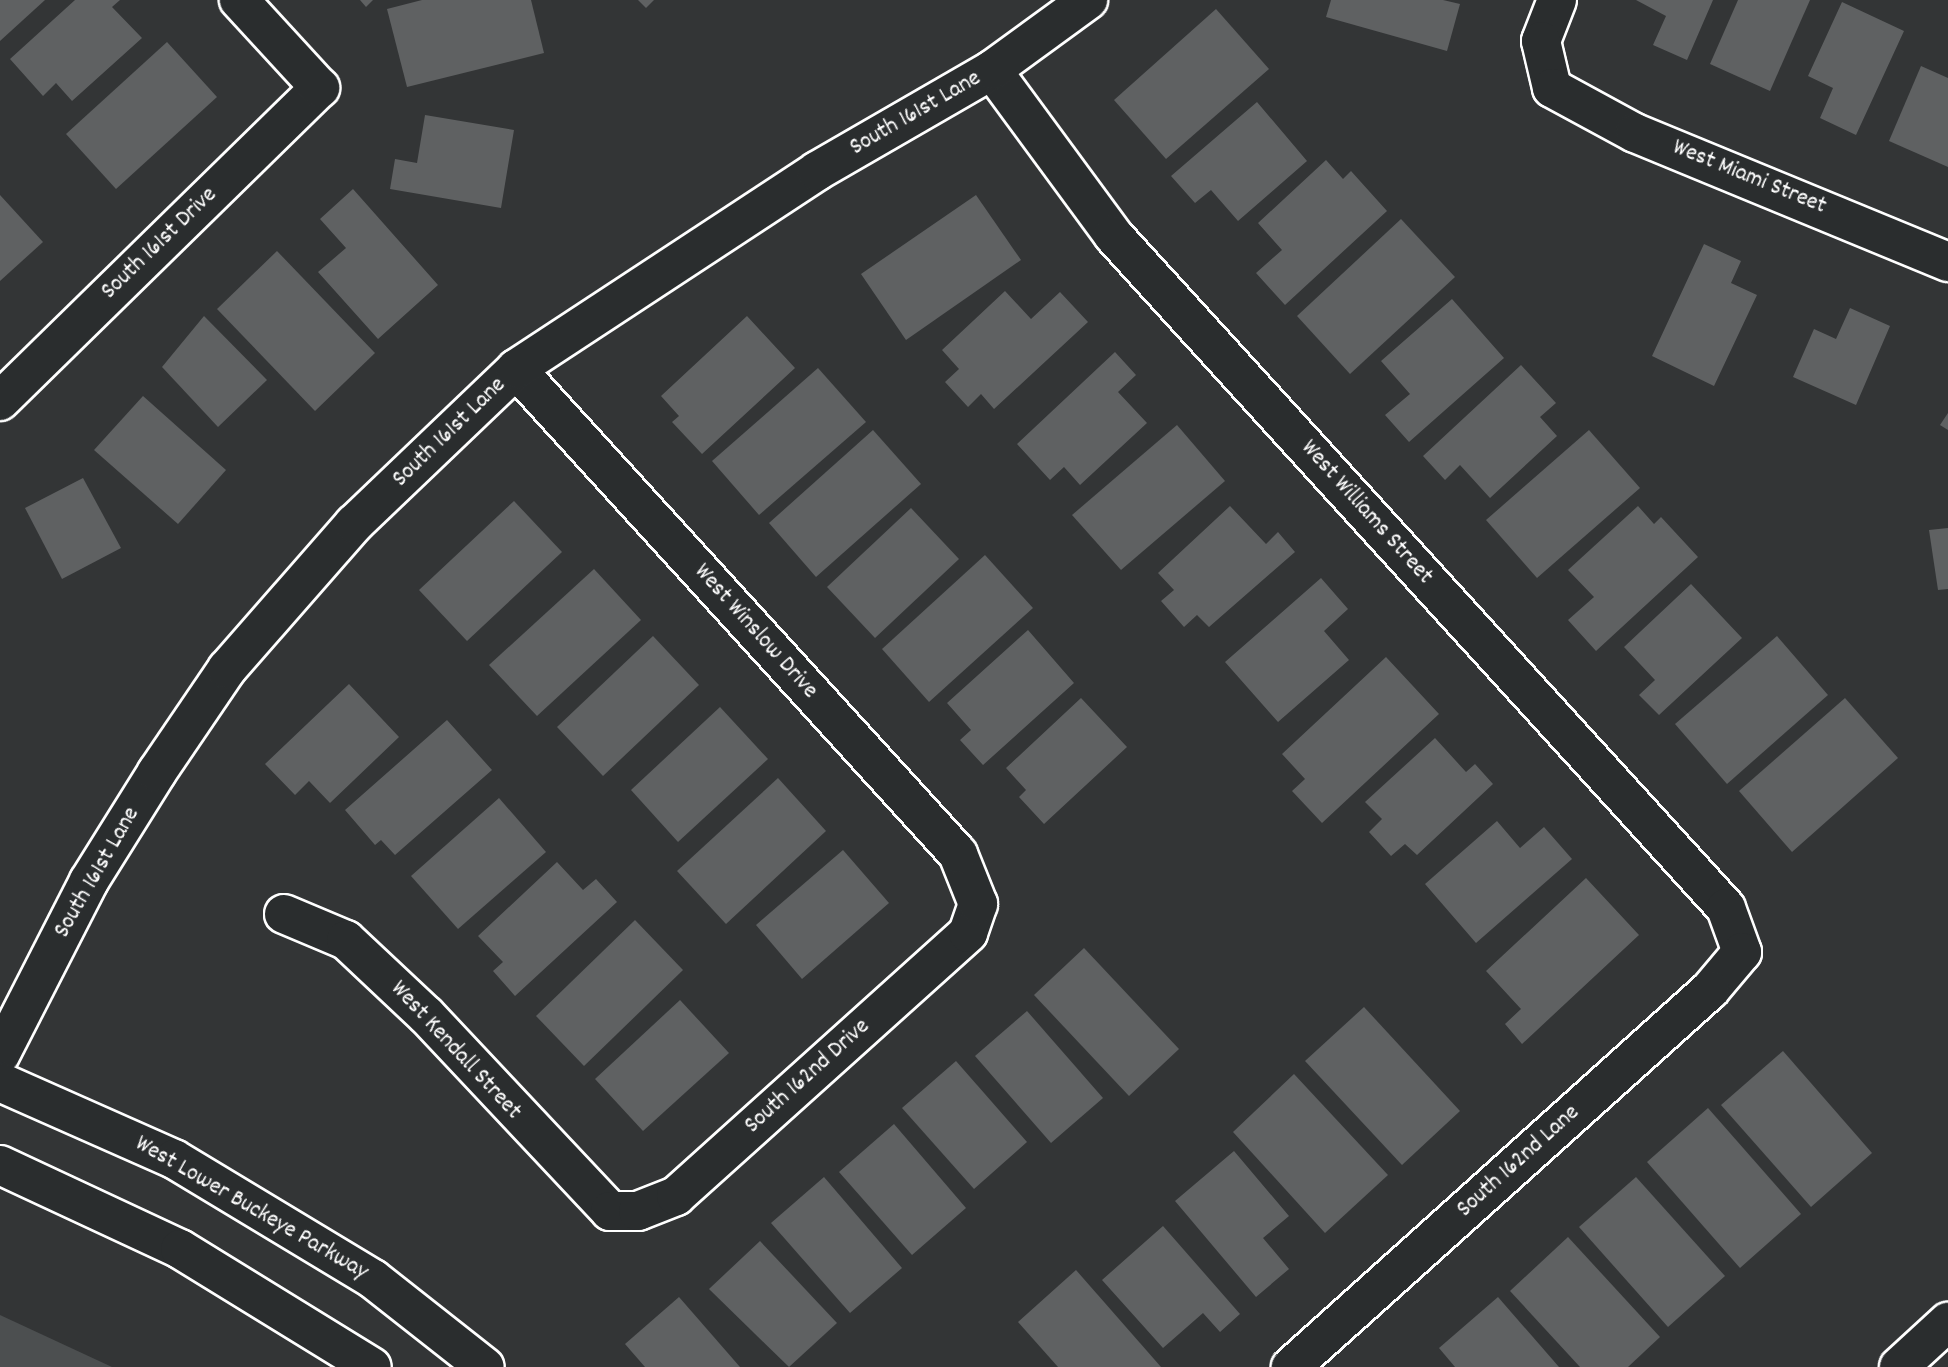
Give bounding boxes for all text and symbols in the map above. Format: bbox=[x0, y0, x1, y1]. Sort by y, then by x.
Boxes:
street label: South 161st Lane bbox=[845, 65, 987, 163]
street label: West Miami Street bbox=[1668, 134, 1830, 222]
street label: South 161st Drive bbox=[96, 182, 224, 306]
street label: South 161st Lane bbox=[387, 372, 513, 494]
street label: West Williams Street bbox=[1294, 435, 1438, 591]
street label: West Winslow Drive bbox=[687, 559, 823, 705]
street label: South 161st Lane bbox=[49, 802, 147, 944]
street label: West Kendall Street bbox=[383, 976, 527, 1126]
street label: South 162nd Drive bbox=[739, 1013, 877, 1141]
street label: South 162nd Lane bbox=[1452, 1099, 1586, 1225]
street label: West Lower Buckeye Parkway bbox=[129, 1130, 373, 1288]

